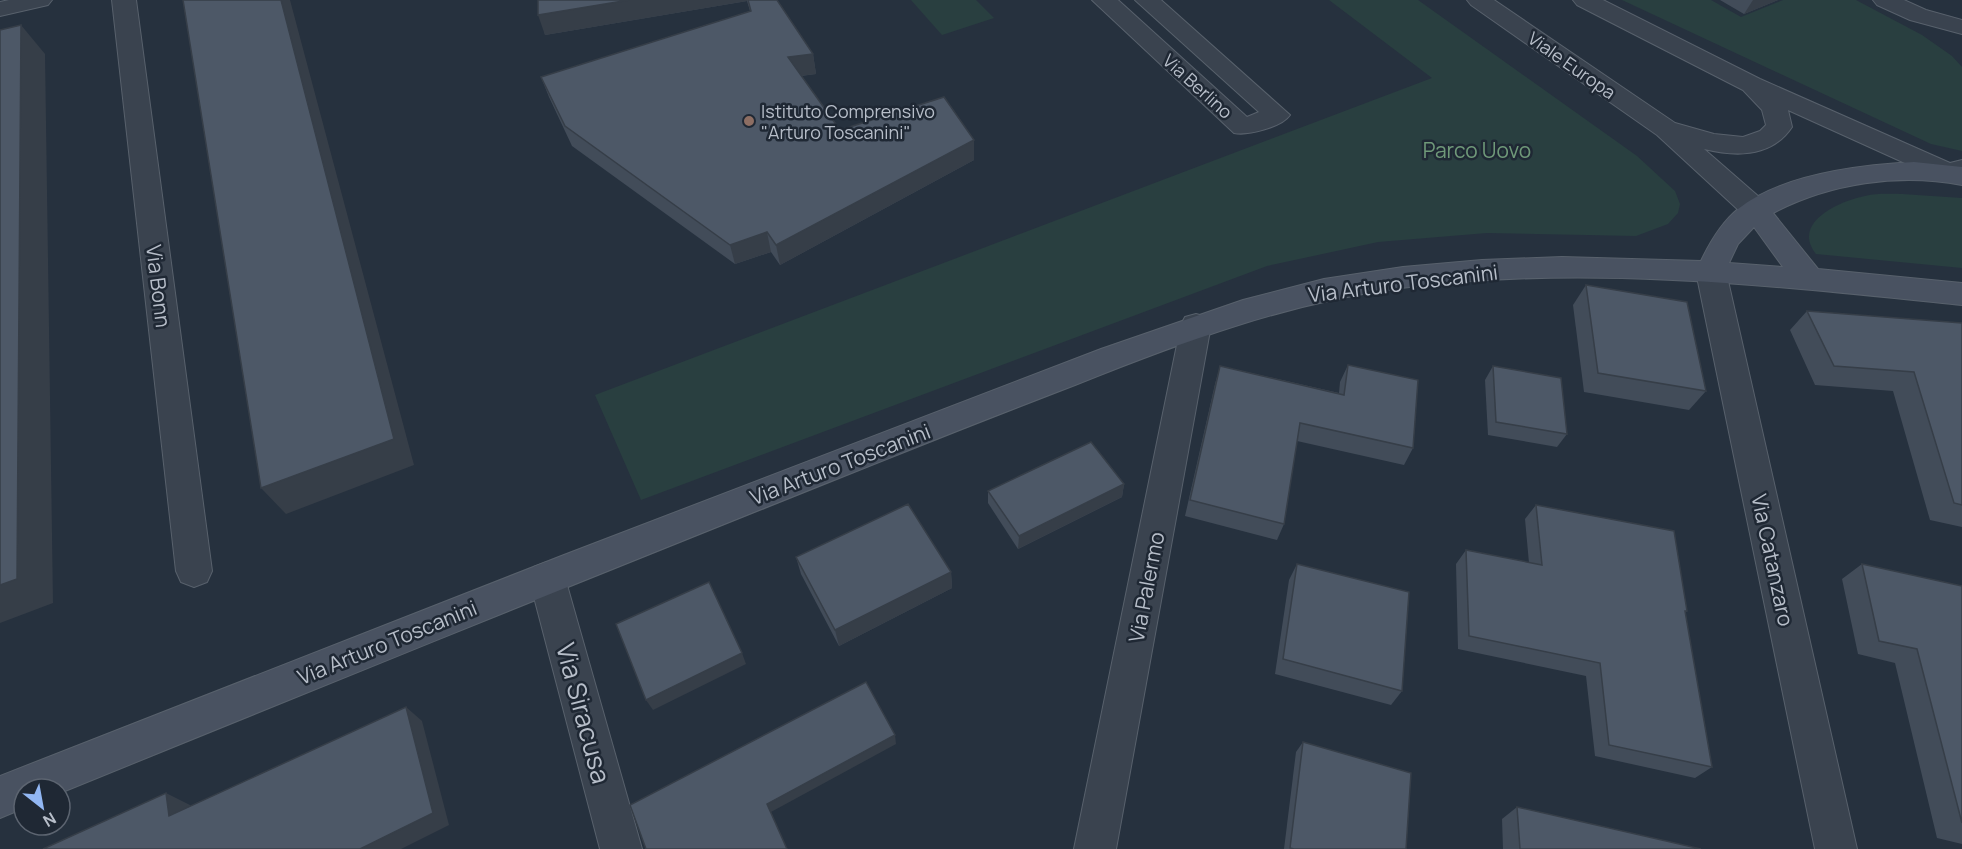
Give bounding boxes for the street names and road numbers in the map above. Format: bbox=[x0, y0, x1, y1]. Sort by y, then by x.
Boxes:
street label: Viale Europa bbox=[1524, 26, 1620, 104]
street label: Via Berlino bbox=[1158, 48, 1238, 124]
street label: Via Bonn bbox=[140, 243, 178, 329]
street label: Via Arturo Toscanini bbox=[1307, 257, 1499, 309]
street label: Via Arturo Toscanini bbox=[746, 417, 934, 511]
street label: Via Catanzaro bbox=[1745, 491, 1801, 629]
street label: Via Palermo bbox=[1122, 529, 1170, 645]
street label: Via Arturo Toscanini bbox=[293, 593, 481, 691]
street label: Via Siracusa bbox=[548, 639, 620, 787]

